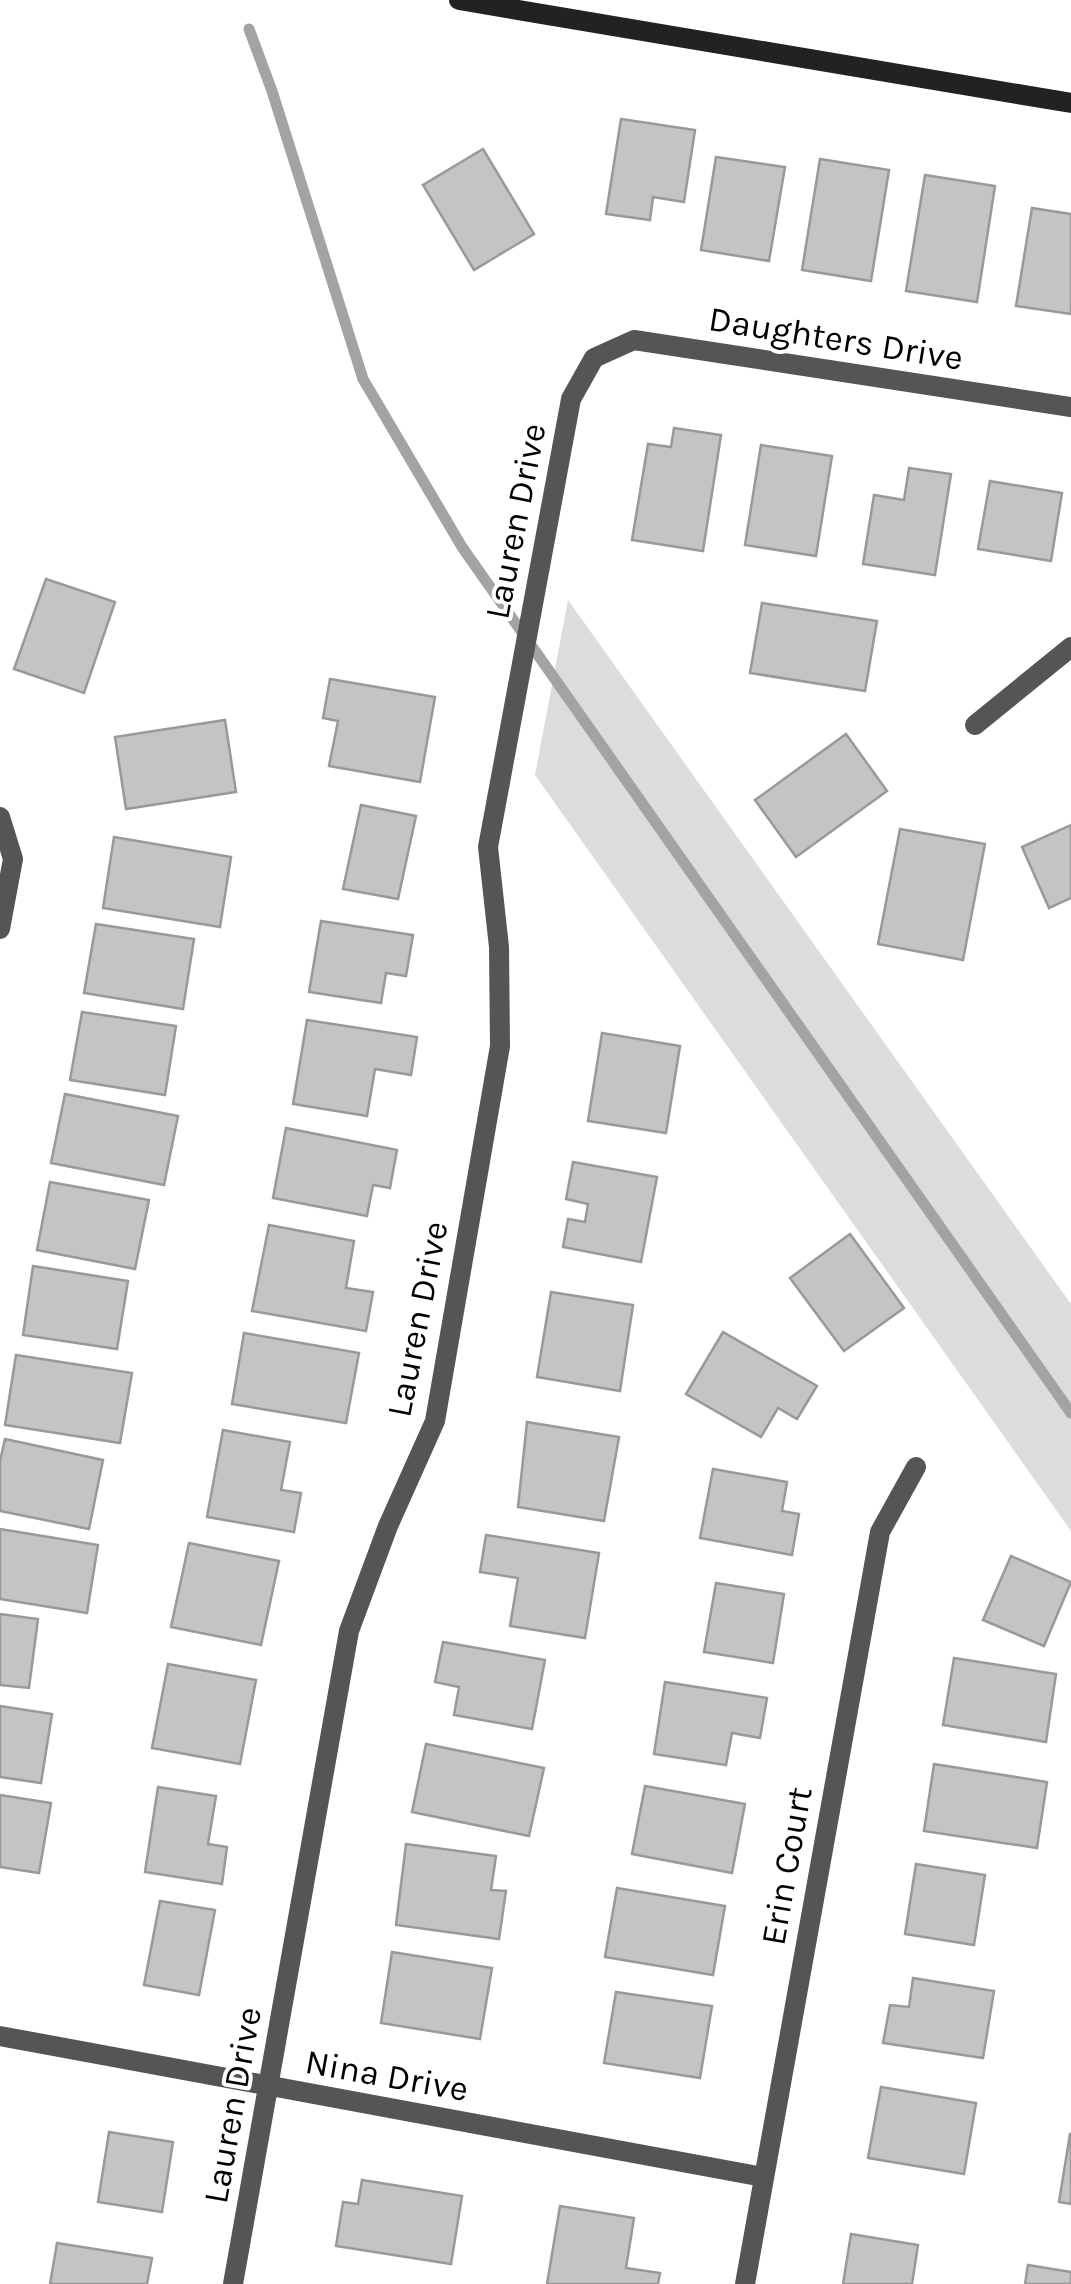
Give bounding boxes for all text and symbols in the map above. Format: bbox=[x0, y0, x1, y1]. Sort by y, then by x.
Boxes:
street label: Daughters Drive bbox=[706, 298, 966, 379]
street label: Lauren Drive bbox=[476, 420, 555, 622]
street label: Lauren Drive bbox=[378, 1218, 457, 1420]
street label: Erin Court bbox=[752, 1784, 821, 1948]
street label: Lauren Drive bbox=[195, 2004, 270, 2206]
street label: Nina Drive bbox=[302, 2041, 472, 2110]

